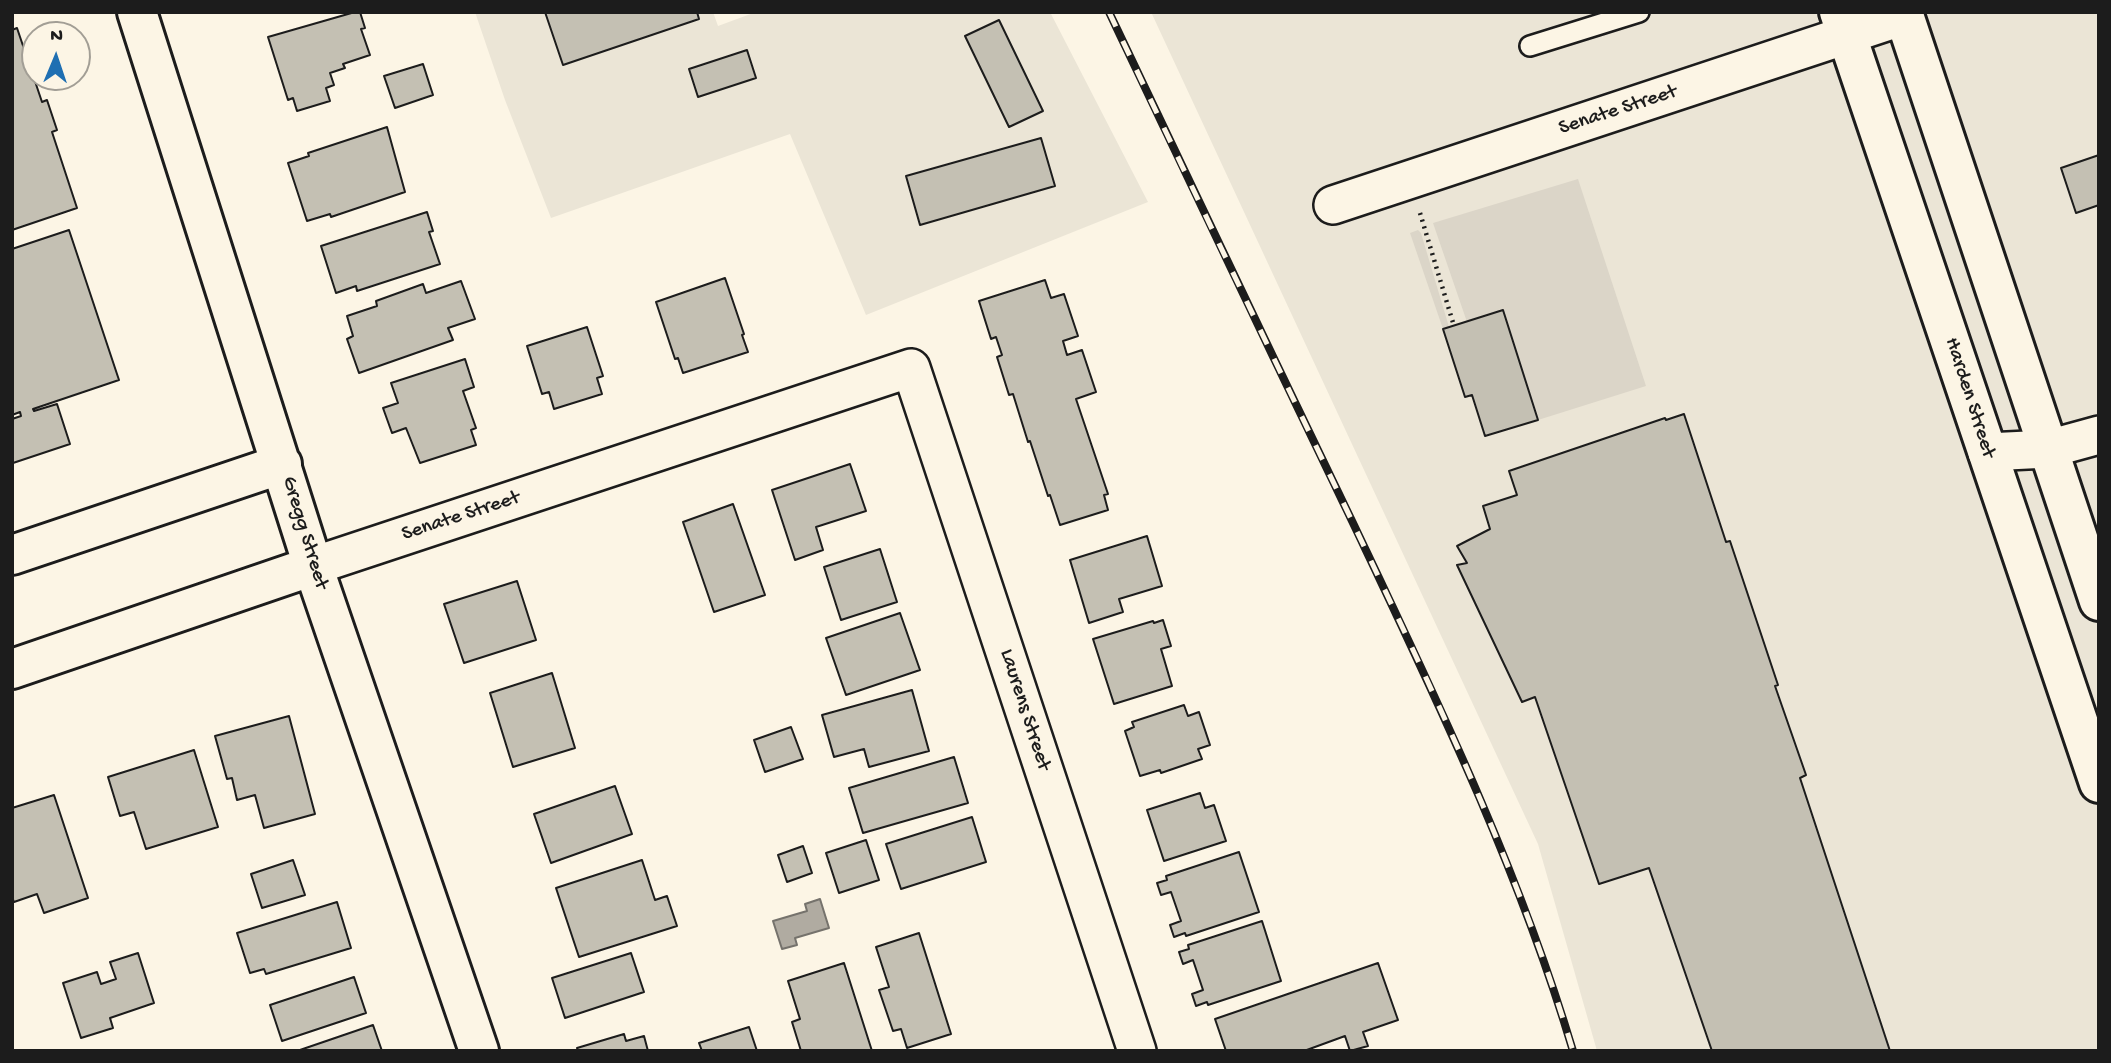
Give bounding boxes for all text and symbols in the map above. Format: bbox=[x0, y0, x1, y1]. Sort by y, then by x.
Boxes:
north arrow bbox=[21, 21, 91, 91]
text: N bbox=[50, 25, 63, 48]
street label: Senate Street bbox=[1556, 80, 1680, 142]
street label: Harden Street bbox=[1938, 335, 2000, 461]
street label: Gregg Street bbox=[275, 474, 333, 592]
street label: Senate Street bbox=[399, 486, 523, 548]
street label: Laurens Street bbox=[993, 646, 1055, 774]

